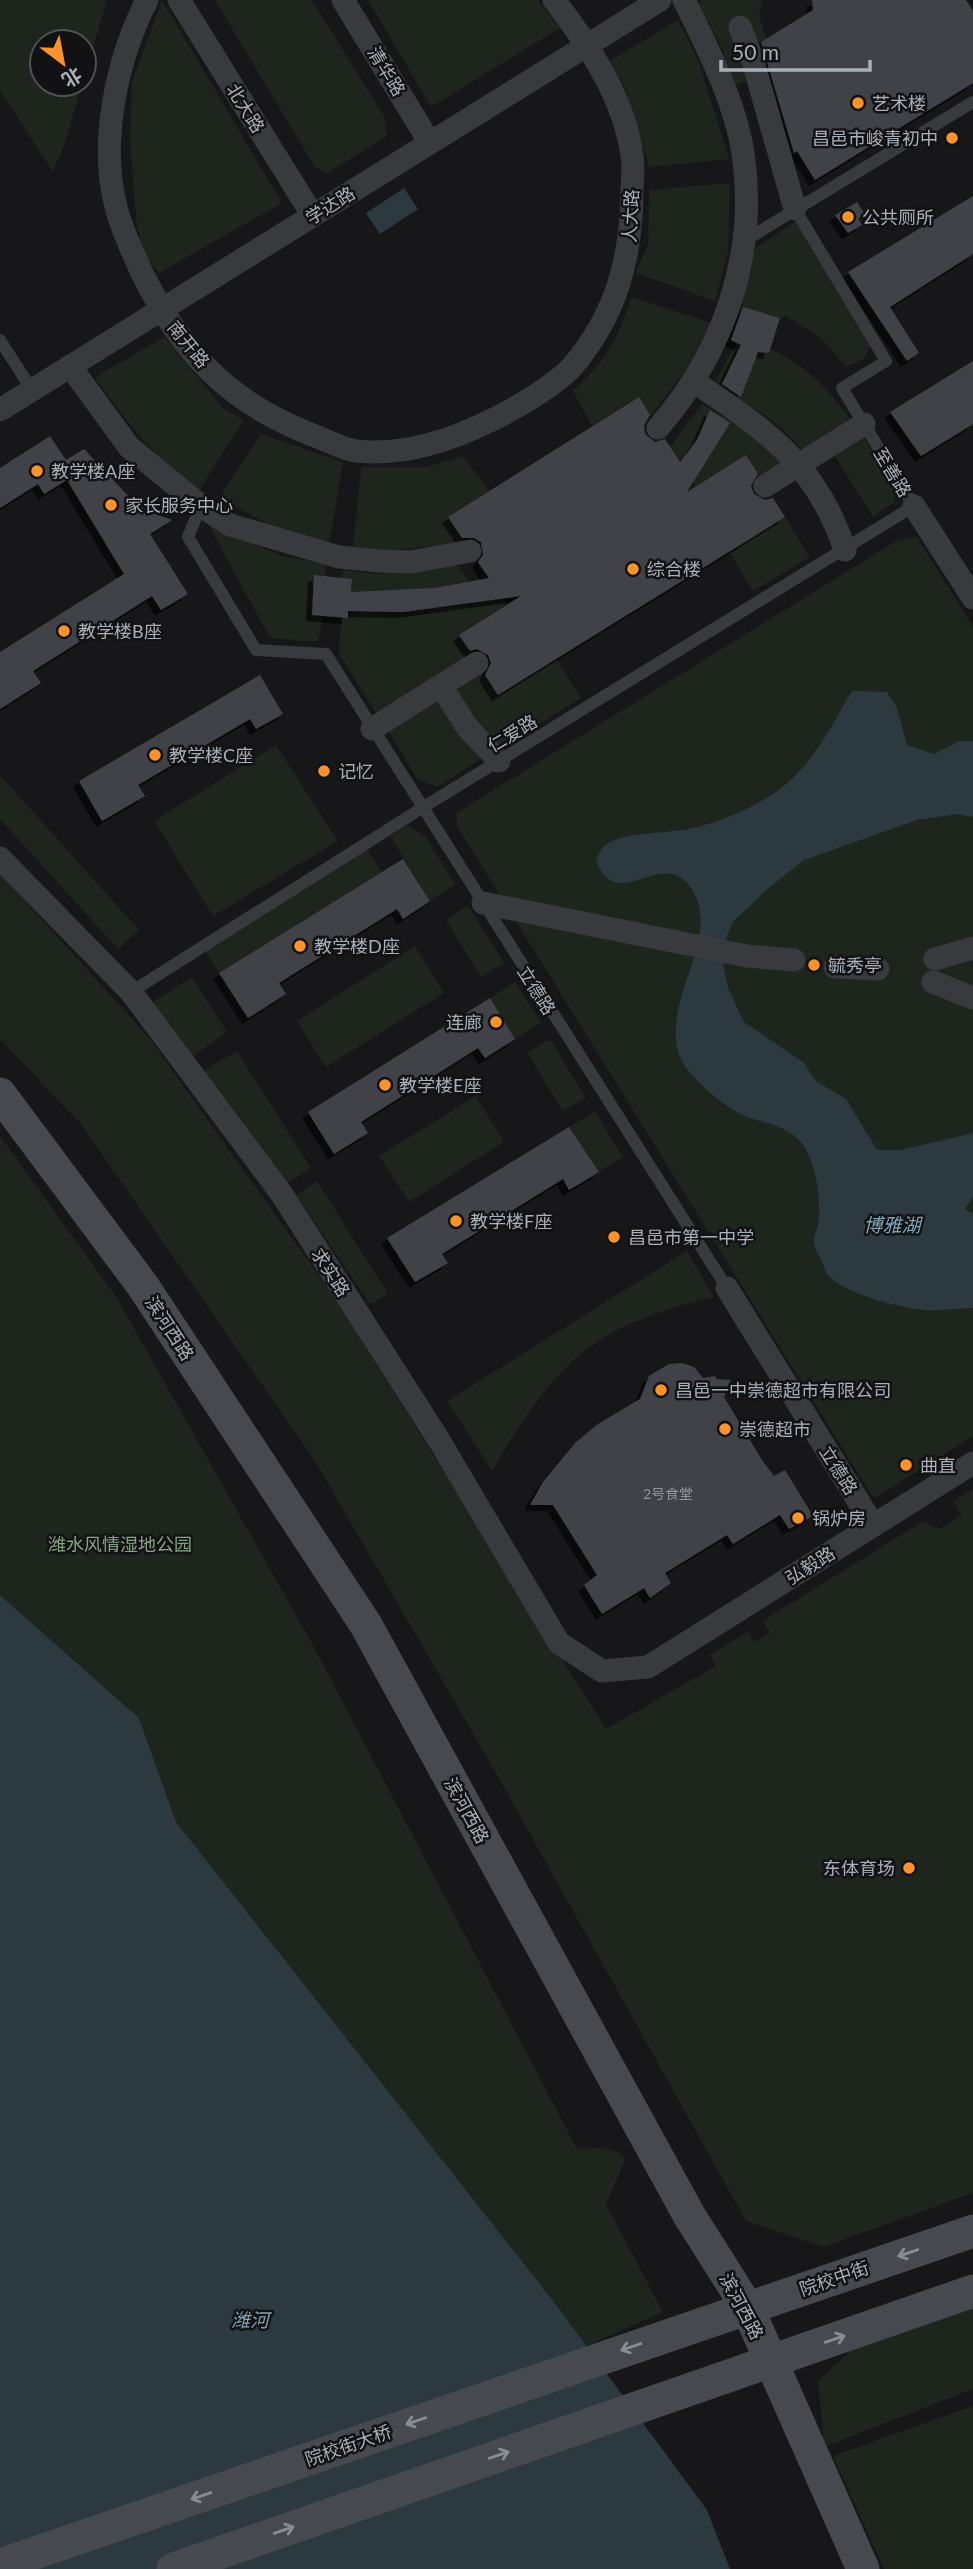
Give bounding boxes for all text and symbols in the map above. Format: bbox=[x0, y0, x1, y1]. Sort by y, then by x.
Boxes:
north arrow bbox=[28, 28, 98, 98]
scale bar bbox=[721, 28, 870, 72]
text: 50 m bbox=[732, 39, 779, 64]
street label: 清华路 bbox=[364, 42, 410, 100]
text: 北 bbox=[58, 63, 86, 93]
street label: 北大路 bbox=[222, 79, 270, 137]
place label: 艺术楼 bbox=[872, 92, 926, 114]
marker: 艺术楼 bbox=[850, 95, 866, 111]
place label: 昌邑市峻青初中 bbox=[812, 127, 938, 149]
marker: 昌邑市峻青初中 bbox=[944, 130, 960, 146]
street label: 学达路 bbox=[301, 181, 359, 229]
street label: 人大路 bbox=[618, 188, 642, 244]
place label: 公共厕所 bbox=[862, 206, 934, 228]
marker: 公共厕所 bbox=[840, 209, 856, 225]
street label: 南开路 bbox=[163, 316, 215, 372]
street label: 至善路 bbox=[870, 443, 916, 501]
place label: 教学楼A座 bbox=[51, 460, 135, 482]
marker: 教学楼A座 bbox=[29, 463, 45, 479]
place label: 家长服务中心 bbox=[125, 494, 233, 516]
marker: 家长服务中心 bbox=[103, 497, 119, 513]
place label: 综合楼 bbox=[647, 558, 701, 580]
marker: 综合楼 bbox=[625, 561, 641, 577]
place label: 教学楼B座 bbox=[78, 620, 162, 642]
marker: 教学楼B座 bbox=[56, 623, 72, 639]
street label: 仁爱路 bbox=[483, 710, 541, 756]
place label: 教学楼C座 bbox=[169, 744, 253, 766]
marker: 教学楼C座 bbox=[147, 747, 163, 763]
place label: 记忆 bbox=[338, 760, 374, 782]
marker: 记忆 bbox=[316, 763, 332, 779]
place label: 教学楼D座 bbox=[314, 935, 400, 957]
marker: 教学楼D座 bbox=[292, 938, 308, 954]
place label: 毓秀亭 bbox=[828, 954, 882, 976]
marker: 毓秀亭 bbox=[806, 957, 822, 973]
street label: 立德路 bbox=[513, 961, 561, 1019]
place label: 连廊 bbox=[446, 1011, 482, 1033]
marker: 连廊 bbox=[488, 1014, 504, 1030]
place label: 教学楼E座 bbox=[399, 1074, 481, 1096]
marker: 教学楼E座 bbox=[377, 1077, 393, 1093]
place label: 教学楼F座 bbox=[470, 1210, 552, 1232]
marker: 教学楼F座 bbox=[448, 1213, 464, 1229]
water label: 博雅湖 bbox=[863, 1213, 923, 1236]
place label: 昌邑市第一中学 bbox=[628, 1226, 754, 1248]
marker: 昌邑市第一中学 bbox=[606, 1229, 622, 1245]
street label: 求实路 bbox=[307, 1243, 355, 1301]
street label: 滨河西路 bbox=[141, 1292, 199, 1364]
place label: 昌邑一中崇德超市有限公司 bbox=[675, 1379, 891, 1401]
marker: 昌邑一中崇德超市有限公司 bbox=[653, 1382, 669, 1398]
place label: 崇德超市 bbox=[739, 1418, 811, 1440]
marker: 崇德超市 bbox=[717, 1421, 733, 1437]
street label: 立德路 bbox=[815, 1441, 863, 1499]
place label: 曲直 bbox=[920, 1454, 956, 1476]
marker: 曲直 bbox=[898, 1457, 914, 1473]
house number: 2号食堂 bbox=[643, 1485, 693, 1502]
place label: 锅炉房 bbox=[812, 1507, 866, 1529]
marker: 锅炉房 bbox=[790, 1510, 806, 1526]
park label: 潍水风情湿地公园 bbox=[48, 1533, 192, 1555]
street label: 弘毅路 bbox=[781, 1541, 839, 1589]
street label: 滨河西路 bbox=[440, 1773, 494, 1847]
place label: 东体育场 bbox=[823, 1857, 895, 1879]
marker: 东体育场 bbox=[901, 1860, 917, 1876]
one-way arrow bbox=[898, 2248, 920, 2260]
street label: 院校中街 bbox=[796, 2256, 872, 2300]
street label: 滨河西路 bbox=[715, 2269, 769, 2343]
water label: 潍河 bbox=[231, 2308, 273, 2331]
one-way arrow bbox=[823, 2332, 845, 2344]
one-way arrow bbox=[620, 2342, 642, 2354]
one-way arrow bbox=[405, 2416, 427, 2428]
street label: 院校街大桥 bbox=[302, 2420, 394, 2470]
one-way arrow bbox=[487, 2448, 509, 2460]
one-way arrow bbox=[190, 2491, 212, 2503]
one-way arrow bbox=[273, 2523, 295, 2535]

